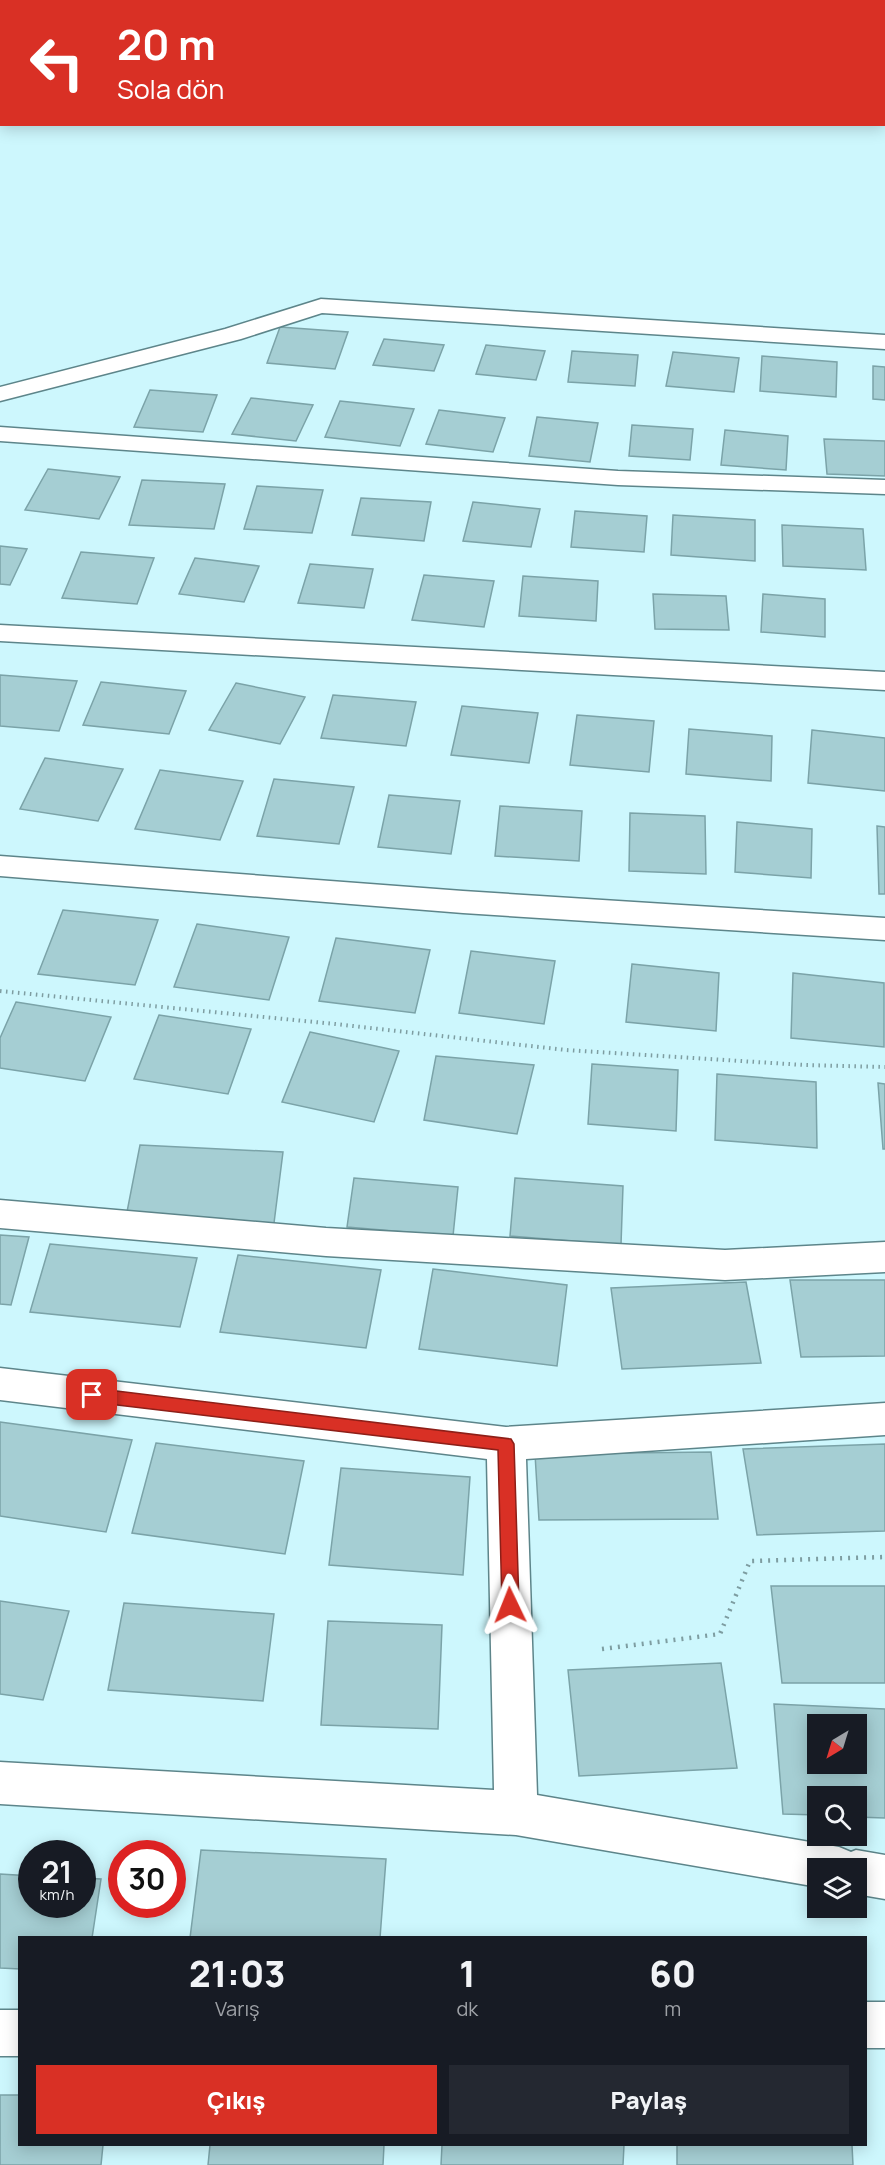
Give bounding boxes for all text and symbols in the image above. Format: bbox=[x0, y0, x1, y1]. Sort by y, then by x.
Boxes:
text: 20 m bbox=[117, 15, 216, 73]
icon: left bbox=[18, 24, 96, 102]
text: Sola dön bbox=[117, 70, 224, 107]
pin bbox=[66, 1369, 117, 1420]
icon: arrive bbox=[75, 1378, 108, 1411]
position arrow bbox=[478, 1573, 542, 1637]
north arrow bbox=[807, 1714, 867, 1774]
map controls bbox=[807, 1714, 867, 1918]
button: search bbox=[807, 1786, 867, 1846]
speed limit sign: 30 bbox=[108, 1840, 186, 1918]
text: 21 bbox=[41, 1851, 73, 1892]
button: layers bbox=[807, 1858, 867, 1918]
text: km/h bbox=[40, 1884, 74, 1905]
text: 21:03 bbox=[189, 1949, 286, 1998]
text: 1 bbox=[459, 1949, 476, 1998]
text: 60 bbox=[649, 1949, 696, 1998]
text: Varış bbox=[215, 1995, 260, 2022]
text: dk bbox=[457, 1995, 478, 2022]
text: m bbox=[664, 1995, 681, 2022]
button: Çıkış bbox=[36, 2065, 437, 2134]
button: Paylaş bbox=[449, 2065, 849, 2134]

